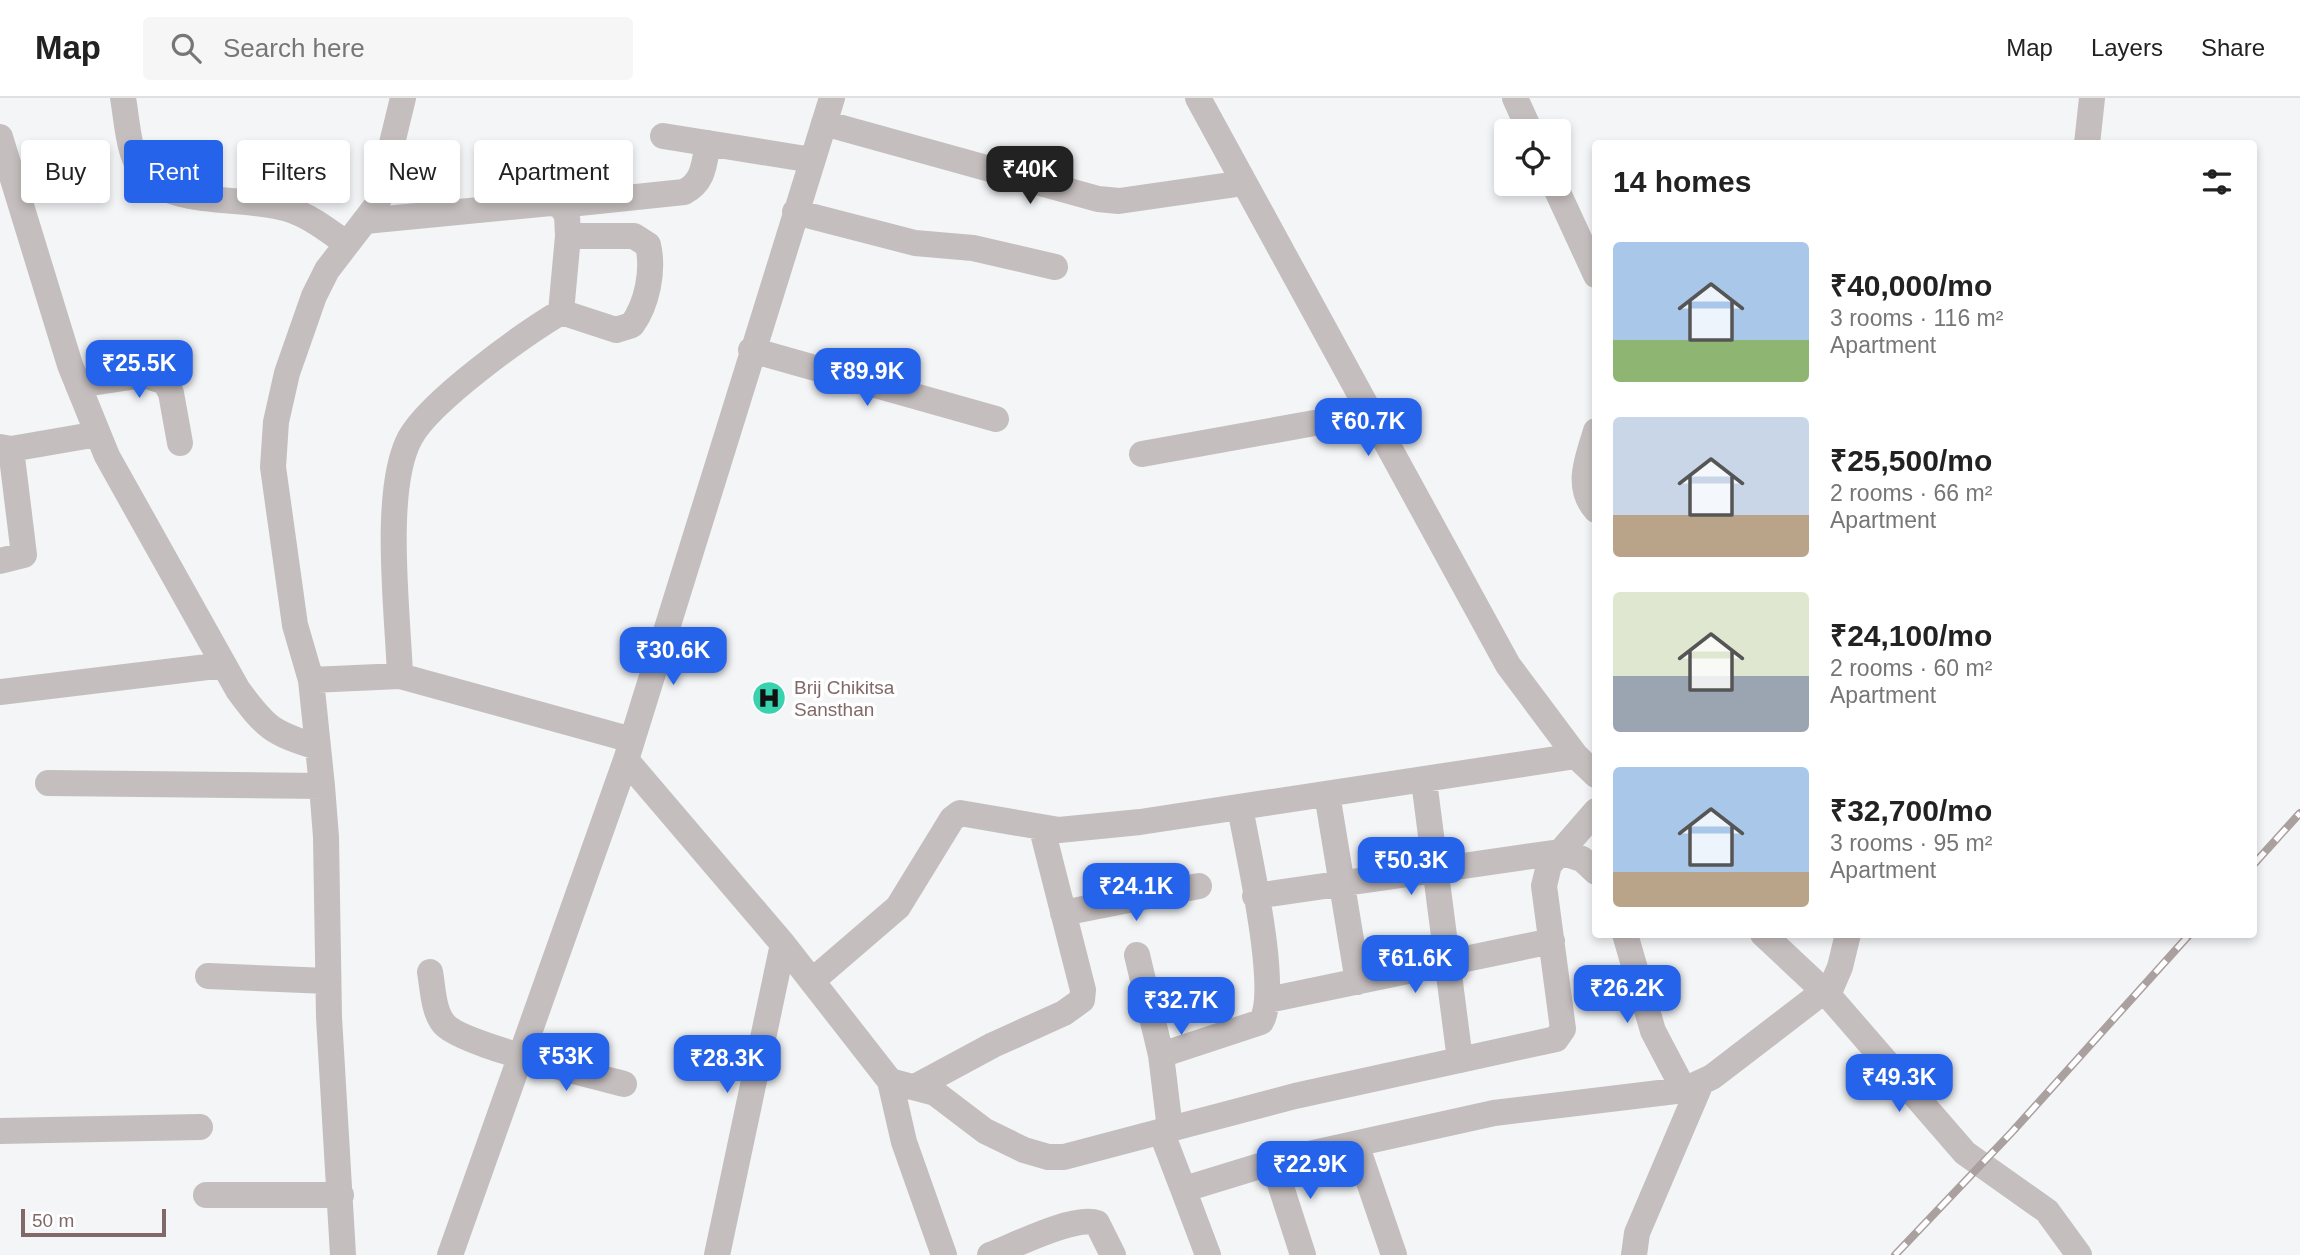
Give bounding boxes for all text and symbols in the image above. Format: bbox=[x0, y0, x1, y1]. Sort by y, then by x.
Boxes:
search box bbox=[143, 17, 633, 80]
text: Map bbox=[35, 29, 101, 66]
icon: search bbox=[167, 29, 205, 67]
text: Search here bbox=[223, 33, 365, 63]
text: Map bbox=[2006, 34, 2053, 61]
text: Layers bbox=[2091, 34, 2163, 61]
text: Share bbox=[2201, 34, 2265, 61]
map controls bbox=[1494, 119, 1571, 196]
button: locate bbox=[1494, 119, 1571, 196]
chip: Buy bbox=[21, 140, 110, 203]
chip: Rent bbox=[124, 140, 223, 203]
chip: Filters bbox=[237, 140, 350, 203]
chip: New bbox=[364, 140, 460, 203]
chip: Apartment bbox=[474, 140, 633, 203]
pin: ₹40K bbox=[989, 146, 1071, 206]
text: ₹40K bbox=[1002, 156, 1058, 182]
icon: filters bbox=[2198, 163, 2236, 201]
text: 14 homes bbox=[1613, 165, 1751, 198]
text: ₹40,000/mo bbox=[1830, 269, 1992, 302]
icon: home bbox=[1669, 270, 1753, 354]
text: 3 rooms · 116 m² bbox=[1830, 305, 2003, 331]
text: Apartment bbox=[1830, 332, 1936, 358]
pin: ₹25.5K bbox=[82, 341, 196, 400]
pin: ₹89.9K bbox=[810, 348, 924, 408]
text: ₹25.5K bbox=[102, 350, 176, 376]
text: ₹89.9K bbox=[830, 358, 904, 384]
pin: ₹60.7K bbox=[1311, 398, 1425, 458]
text: ₹60.7K bbox=[1331, 408, 1405, 434]
text: ₹25,500/mo bbox=[1830, 444, 1992, 477]
icon: home bbox=[1669, 445, 1753, 529]
text: 2 rooms · 66 m² bbox=[1830, 480, 1992, 506]
text: Apartment bbox=[1830, 507, 1936, 533]
text: ₹24,100/mo bbox=[1830, 619, 1992, 652]
icon: home bbox=[1669, 620, 1753, 704]
pin: ₹30.6K bbox=[616, 628, 730, 687]
text: ₹30.6K bbox=[636, 637, 710, 663]
text: 2 rooms · 60 m² bbox=[1830, 655, 1992, 681]
place label: Brij Chikitsa Sansthan bbox=[794, 677, 895, 720]
hospital icon: Brij Chikitsa Sansthan bbox=[750, 679, 788, 717]
text: Apartment bbox=[1830, 682, 1936, 708]
text: ₹32,700/mo bbox=[1830, 794, 1992, 827]
icon: home bbox=[1669, 795, 1753, 879]
text: 3 rooms · 95 m² bbox=[1830, 830, 1992, 856]
pin: ₹50.3K bbox=[1354, 838, 1468, 897]
text: ₹50.3K bbox=[1374, 847, 1448, 873]
text: Apartment bbox=[1830, 857, 1936, 883]
pin: ₹24.1K bbox=[1079, 864, 1193, 923]
text: ₹24.1K bbox=[1099, 873, 1173, 899]
pin: ₹61.6K bbox=[1358, 936, 1472, 995]
text: ₹61.6K bbox=[1378, 945, 1452, 971]
pin: ₹26.2K bbox=[1570, 965, 1684, 1025]
text: ₹26.2K bbox=[1590, 975, 1664, 1001]
pin: ₹32.7K bbox=[1124, 978, 1238, 1037]
text: ₹32.7K bbox=[1144, 987, 1218, 1013]
pin: ₹53K bbox=[525, 1034, 607, 1093]
pin: ₹28.3K bbox=[670, 1035, 784, 1095]
text: ₹53K bbox=[538, 1043, 594, 1069]
text: ₹28.3K bbox=[690, 1045, 764, 1071]
pin: ₹49.3K bbox=[1842, 1054, 1956, 1114]
text: ₹49.3K bbox=[1862, 1064, 1936, 1090]
pin: ₹22.9K bbox=[1253, 1142, 1367, 1201]
text: ₹22.9K bbox=[1273, 1151, 1347, 1177]
scale bar bbox=[21, 1206, 166, 1238]
text: 50 m bbox=[32, 1210, 74, 1231]

